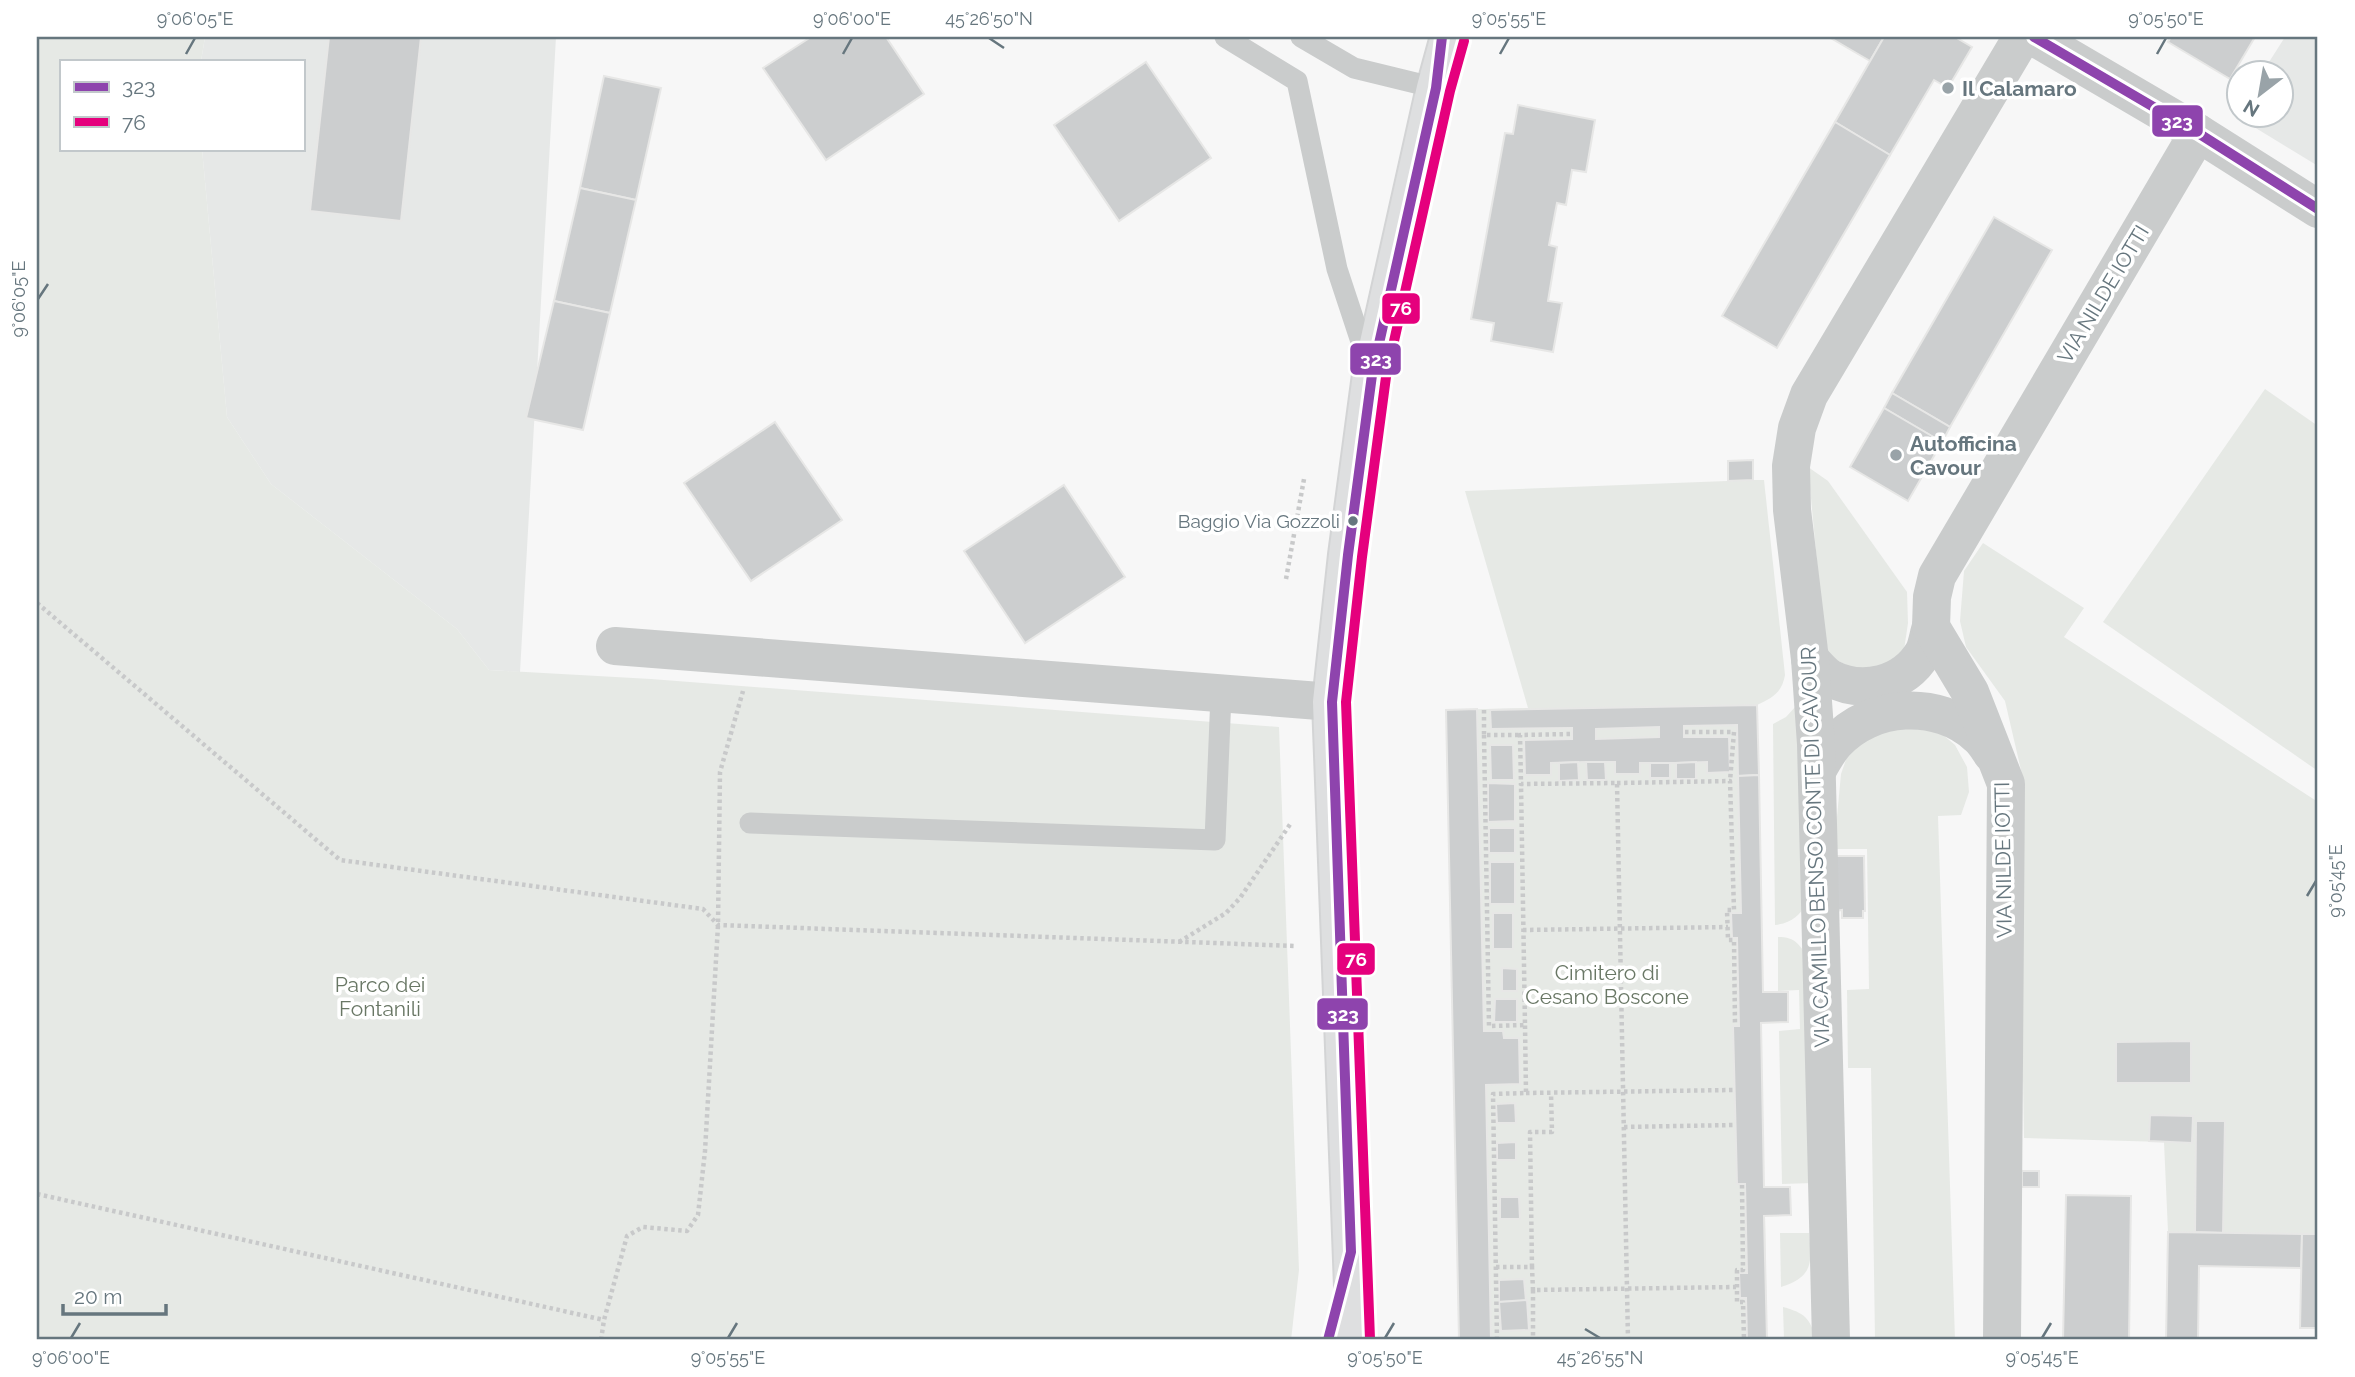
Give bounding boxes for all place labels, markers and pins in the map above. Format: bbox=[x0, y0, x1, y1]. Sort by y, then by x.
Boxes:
place label: Il Calamaro bbox=[1962, 76, 2077, 101]
marker: Il Calamaro bbox=[1940, 80, 1956, 96]
place label: Autofficina Cavour bbox=[1910, 431, 2017, 480]
marker: Autofficina Cavour bbox=[1888, 447, 1904, 463]
place label: Baggio Via Gozzoli bbox=[1178, 510, 1340, 532]
marker: Baggio Via Gozzoli bbox=[1346, 514, 1360, 528]

